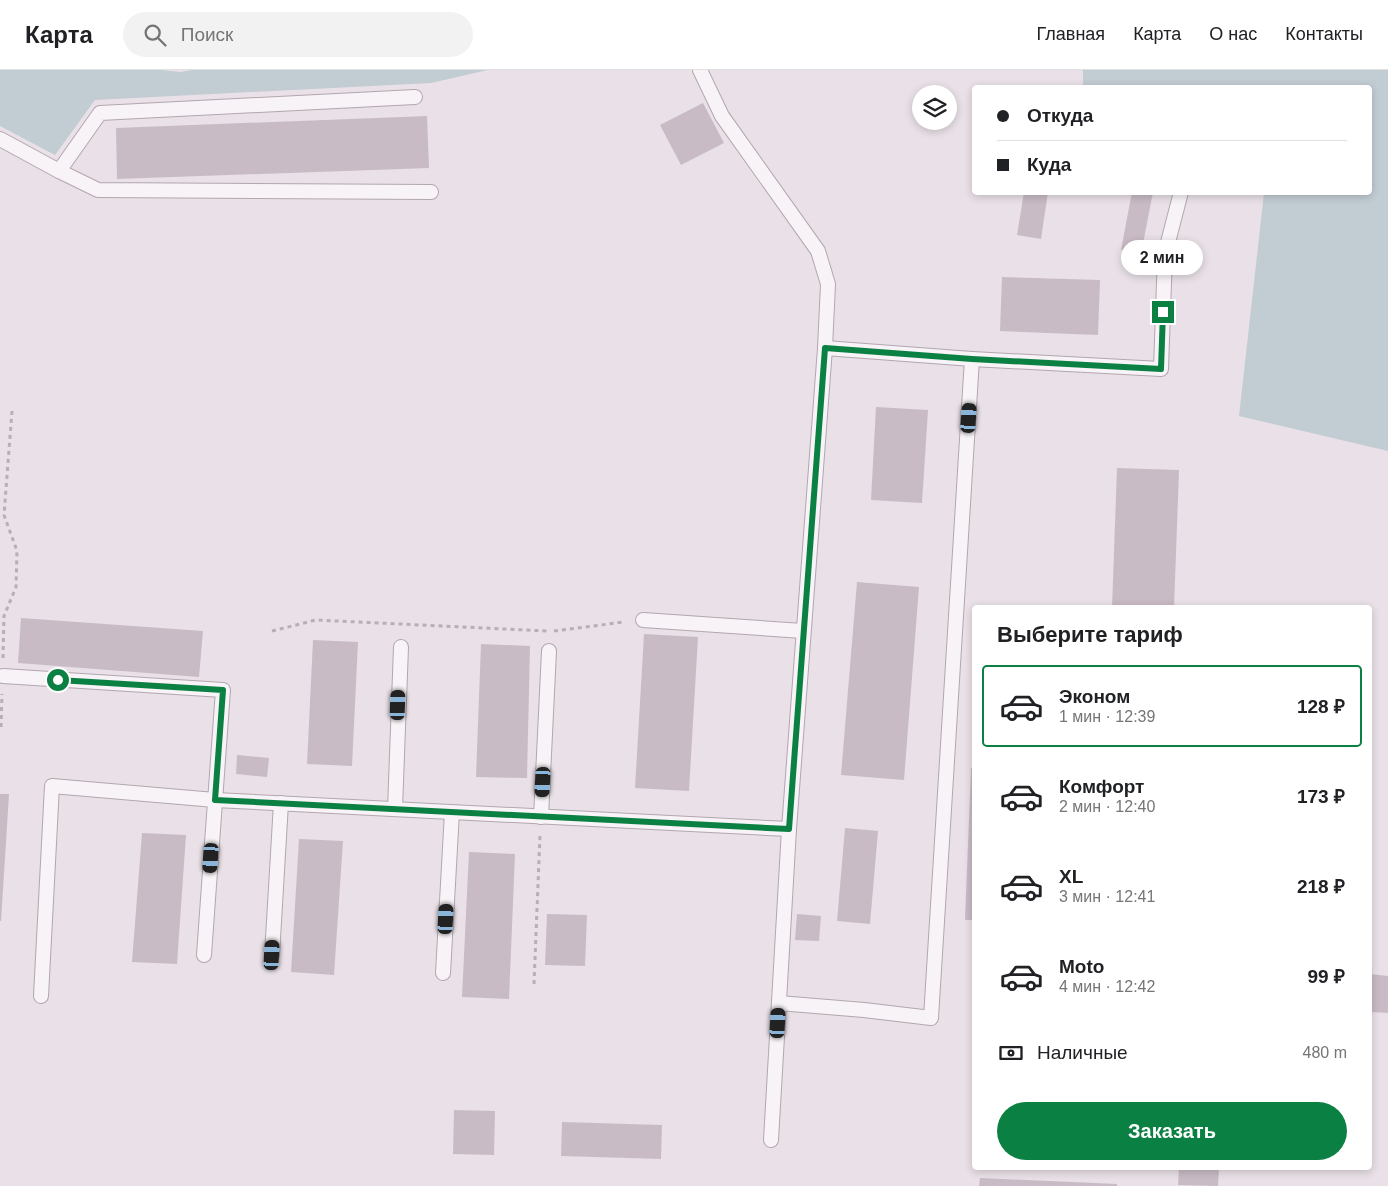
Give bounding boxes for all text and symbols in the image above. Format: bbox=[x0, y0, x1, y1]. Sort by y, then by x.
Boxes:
search box bbox=[123, 12, 473, 57]
text: Карта bbox=[25, 21, 93, 48]
icon: search bbox=[141, 21, 169, 49]
text: Поиск bbox=[181, 24, 233, 45]
text: Главная bbox=[1037, 24, 1105, 44]
text: Карта bbox=[1133, 24, 1181, 44]
text: О нас bbox=[1209, 24, 1257, 44]
text: Контакты bbox=[1285, 24, 1363, 44]
map controls bbox=[912, 85, 957, 130]
button: layers bbox=[912, 85, 957, 130]
text: Откуда bbox=[1027, 105, 1093, 126]
text: Куда bbox=[1027, 154, 1071, 175]
callout: 2 мин bbox=[1122, 240, 1204, 274]
text: 2 мин bbox=[1140, 249, 1184, 266]
route end bbox=[1152, 301, 1174, 323]
car bbox=[960, 403, 977, 433]
text: Выберите тариф bbox=[997, 622, 1183, 647]
route start bbox=[47, 669, 69, 691]
icon: car bbox=[999, 684, 1044, 729]
text: Эконом bbox=[1059, 686, 1130, 707]
car bbox=[389, 690, 406, 720]
text: 128 ₽ bbox=[1297, 696, 1345, 717]
text: 1 мин · 12:39 bbox=[1059, 708, 1155, 725]
car bbox=[534, 767, 551, 797]
icon: car bbox=[999, 774, 1044, 819]
text: Комфорт bbox=[1059, 776, 1144, 797]
text: 173 ₽ bbox=[1297, 786, 1345, 807]
text: 2 мин · 12:40 bbox=[1059, 798, 1155, 815]
car bbox=[202, 843, 219, 873]
icon: car bbox=[999, 864, 1044, 909]
text: XL bbox=[1059, 866, 1083, 887]
text: 218 ₽ bbox=[1297, 876, 1345, 897]
text: 3 мин · 12:41 bbox=[1059, 888, 1155, 905]
car bbox=[437, 904, 454, 934]
car bbox=[263, 940, 280, 970]
icon: car bbox=[999, 954, 1044, 999]
text: Moto bbox=[1059, 956, 1104, 977]
text: 99 ₽ bbox=[1308, 966, 1345, 987]
text: 4 мин · 12:42 bbox=[1059, 978, 1155, 995]
car bbox=[769, 1008, 786, 1038]
icon: cash bbox=[997, 1039, 1025, 1067]
text: Наличные bbox=[1037, 1042, 1128, 1063]
text: 480 m bbox=[1303, 1044, 1347, 1061]
button: Заказать bbox=[997, 1102, 1347, 1160]

